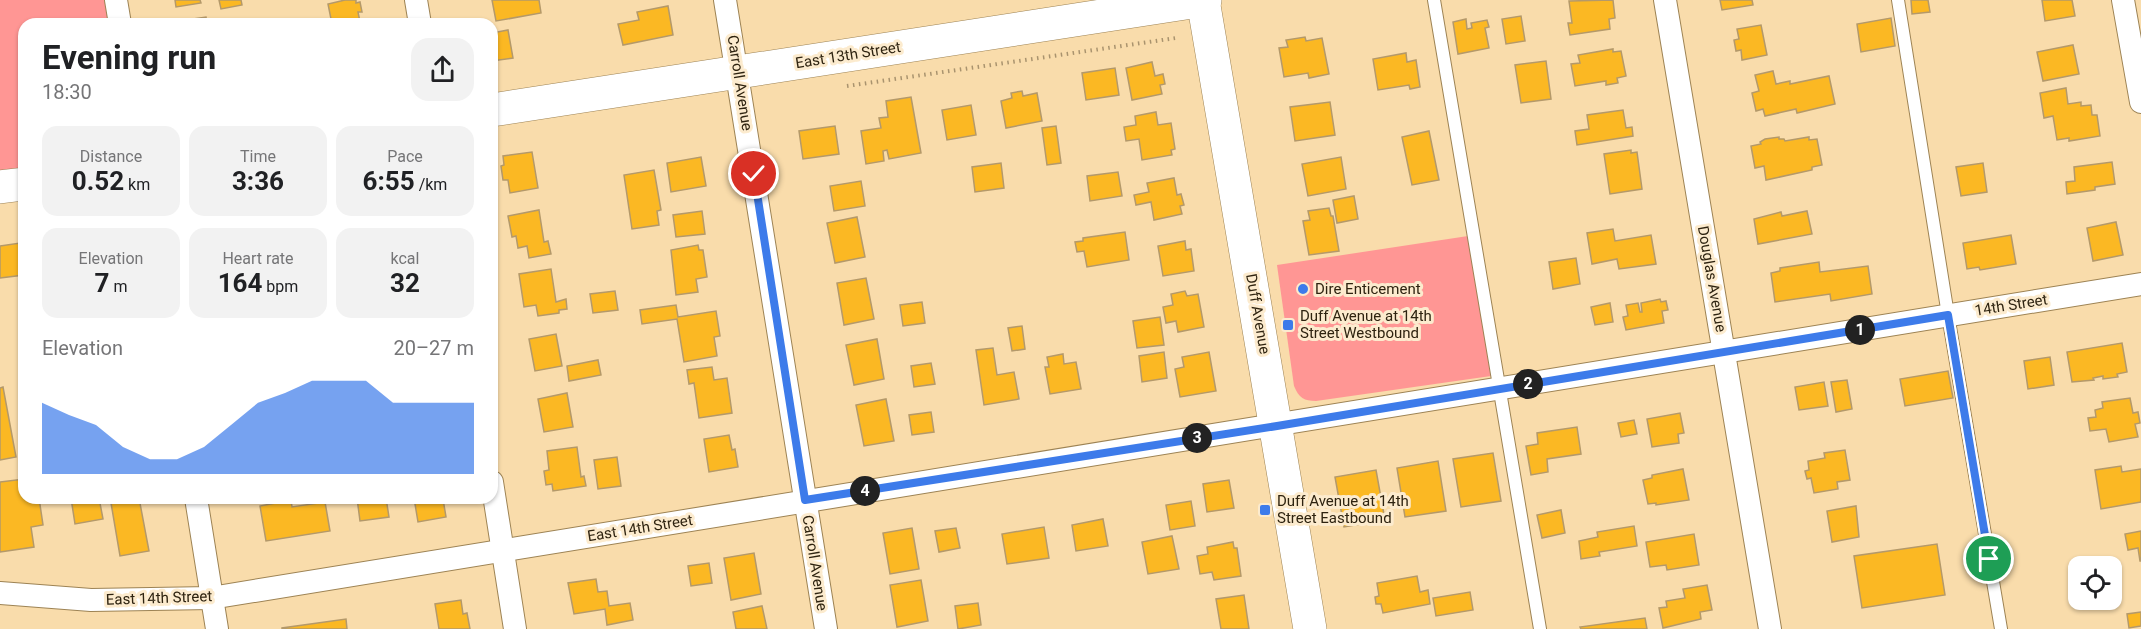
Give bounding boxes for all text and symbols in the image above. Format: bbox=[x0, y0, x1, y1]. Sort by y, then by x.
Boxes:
street label: Carroll Avenue bbox=[724, 34, 756, 132]
text: Evening run bbox=[42, 38, 216, 77]
button: share bbox=[411, 38, 474, 101]
street label: East 13th Street bbox=[794, 38, 902, 72]
text: 18:30 bbox=[42, 80, 92, 104]
text: Distance bbox=[80, 147, 142, 166]
text: Time bbox=[240, 147, 276, 166]
text: Pace bbox=[387, 147, 423, 166]
pin bbox=[728, 148, 779, 199]
icon: check bbox=[737, 157, 770, 190]
text: 0.52 bbox=[72, 166, 124, 196]
text: 3:36 bbox=[232, 166, 284, 196]
text: 6:55 bbox=[363, 166, 415, 196]
text: km bbox=[124, 175, 150, 194]
text: /km bbox=[415, 175, 447, 194]
street label: Douglas Avenue bbox=[1694, 225, 1730, 333]
text: Elevation bbox=[79, 249, 143, 268]
text: Heart rate bbox=[222, 249, 294, 268]
text: kcal bbox=[391, 249, 419, 268]
text: 7 bbox=[95, 268, 109, 298]
text: 164 bbox=[218, 268, 262, 298]
text: 32 bbox=[390, 268, 420, 298]
street label: Duff Avenue bbox=[1242, 272, 1274, 356]
text: m bbox=[109, 277, 127, 296]
text: bpm bbox=[262, 277, 298, 296]
place label: Dire Enticement bbox=[1315, 280, 1421, 298]
marker: Dire Enticement bbox=[1296, 282, 1310, 296]
street label: 14th Street bbox=[1973, 290, 2049, 320]
place label: Duff Avenue at 14th Street Westbound bbox=[1300, 307, 1432, 342]
pin: 1 bbox=[1845, 315, 1875, 345]
marker: Duff Avenue at 14th Street Westbound bbox=[1281, 318, 1295, 332]
text: 1 bbox=[1855, 320, 1865, 339]
text: Elevation bbox=[42, 336, 123, 360]
text: 20–27 m bbox=[393, 336, 474, 360]
pin: 2 bbox=[1513, 369, 1543, 399]
text: 2 bbox=[1523, 374, 1533, 393]
pin: 3 bbox=[1182, 423, 1212, 453]
text: 3 bbox=[1192, 428, 1202, 447]
pin: 4 bbox=[850, 476, 880, 506]
text: 4 bbox=[860, 481, 870, 500]
place label: Duff Avenue at 14th Street Eastbound bbox=[1277, 492, 1409, 527]
marker: Duff Avenue at 14th Street Eastbound bbox=[1258, 503, 1272, 517]
street label: East 14th Street bbox=[586, 511, 694, 545]
street label: Carroll Avenue bbox=[799, 514, 831, 612]
pin bbox=[1963, 533, 2014, 584]
icon: arrive bbox=[1972, 542, 2005, 575]
map controls bbox=[2068, 556, 2122, 610]
button: locate bbox=[2068, 556, 2122, 610]
street label: East 14th Street bbox=[106, 587, 213, 609]

